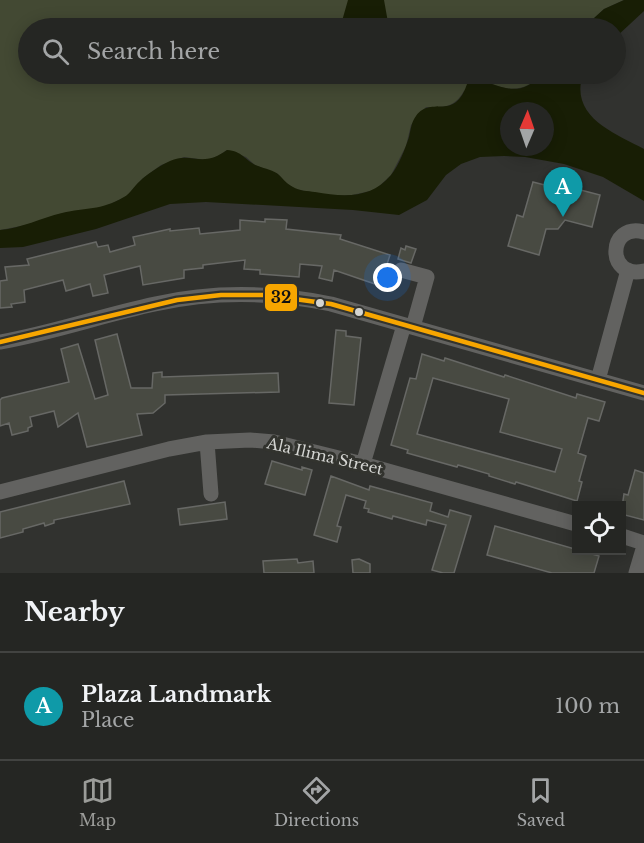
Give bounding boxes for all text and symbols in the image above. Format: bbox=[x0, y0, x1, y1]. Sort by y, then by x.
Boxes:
search box bbox=[18, 18, 626, 84]
icon: search bbox=[39, 35, 72, 68]
text: Search here bbox=[87, 38, 220, 65]
north arrow bbox=[500, 102, 554, 156]
pin: A bbox=[544, 168, 582, 217]
your location bbox=[373, 263, 402, 292]
line badge: 32 bbox=[264, 283, 298, 312]
text: 32 bbox=[271, 287, 291, 307]
unlabelled marker bbox=[314, 297, 326, 309]
unlabelled marker bbox=[353, 306, 365, 318]
street label: Ala Ilima Street bbox=[264, 433, 385, 479]
map controls bbox=[572, 501, 626, 555]
button: locate bbox=[572, 501, 626, 555]
text: Nearby bbox=[24, 596, 125, 628]
text: Plaza Landmark bbox=[81, 681, 271, 708]
text: A bbox=[35, 694, 52, 718]
text: 100 m bbox=[555, 694, 620, 718]
text: Place bbox=[81, 708, 135, 732]
tab: Map bbox=[79, 774, 116, 830]
tab: Directions bbox=[274, 774, 359, 830]
tab: Saved bbox=[517, 774, 565, 830]

